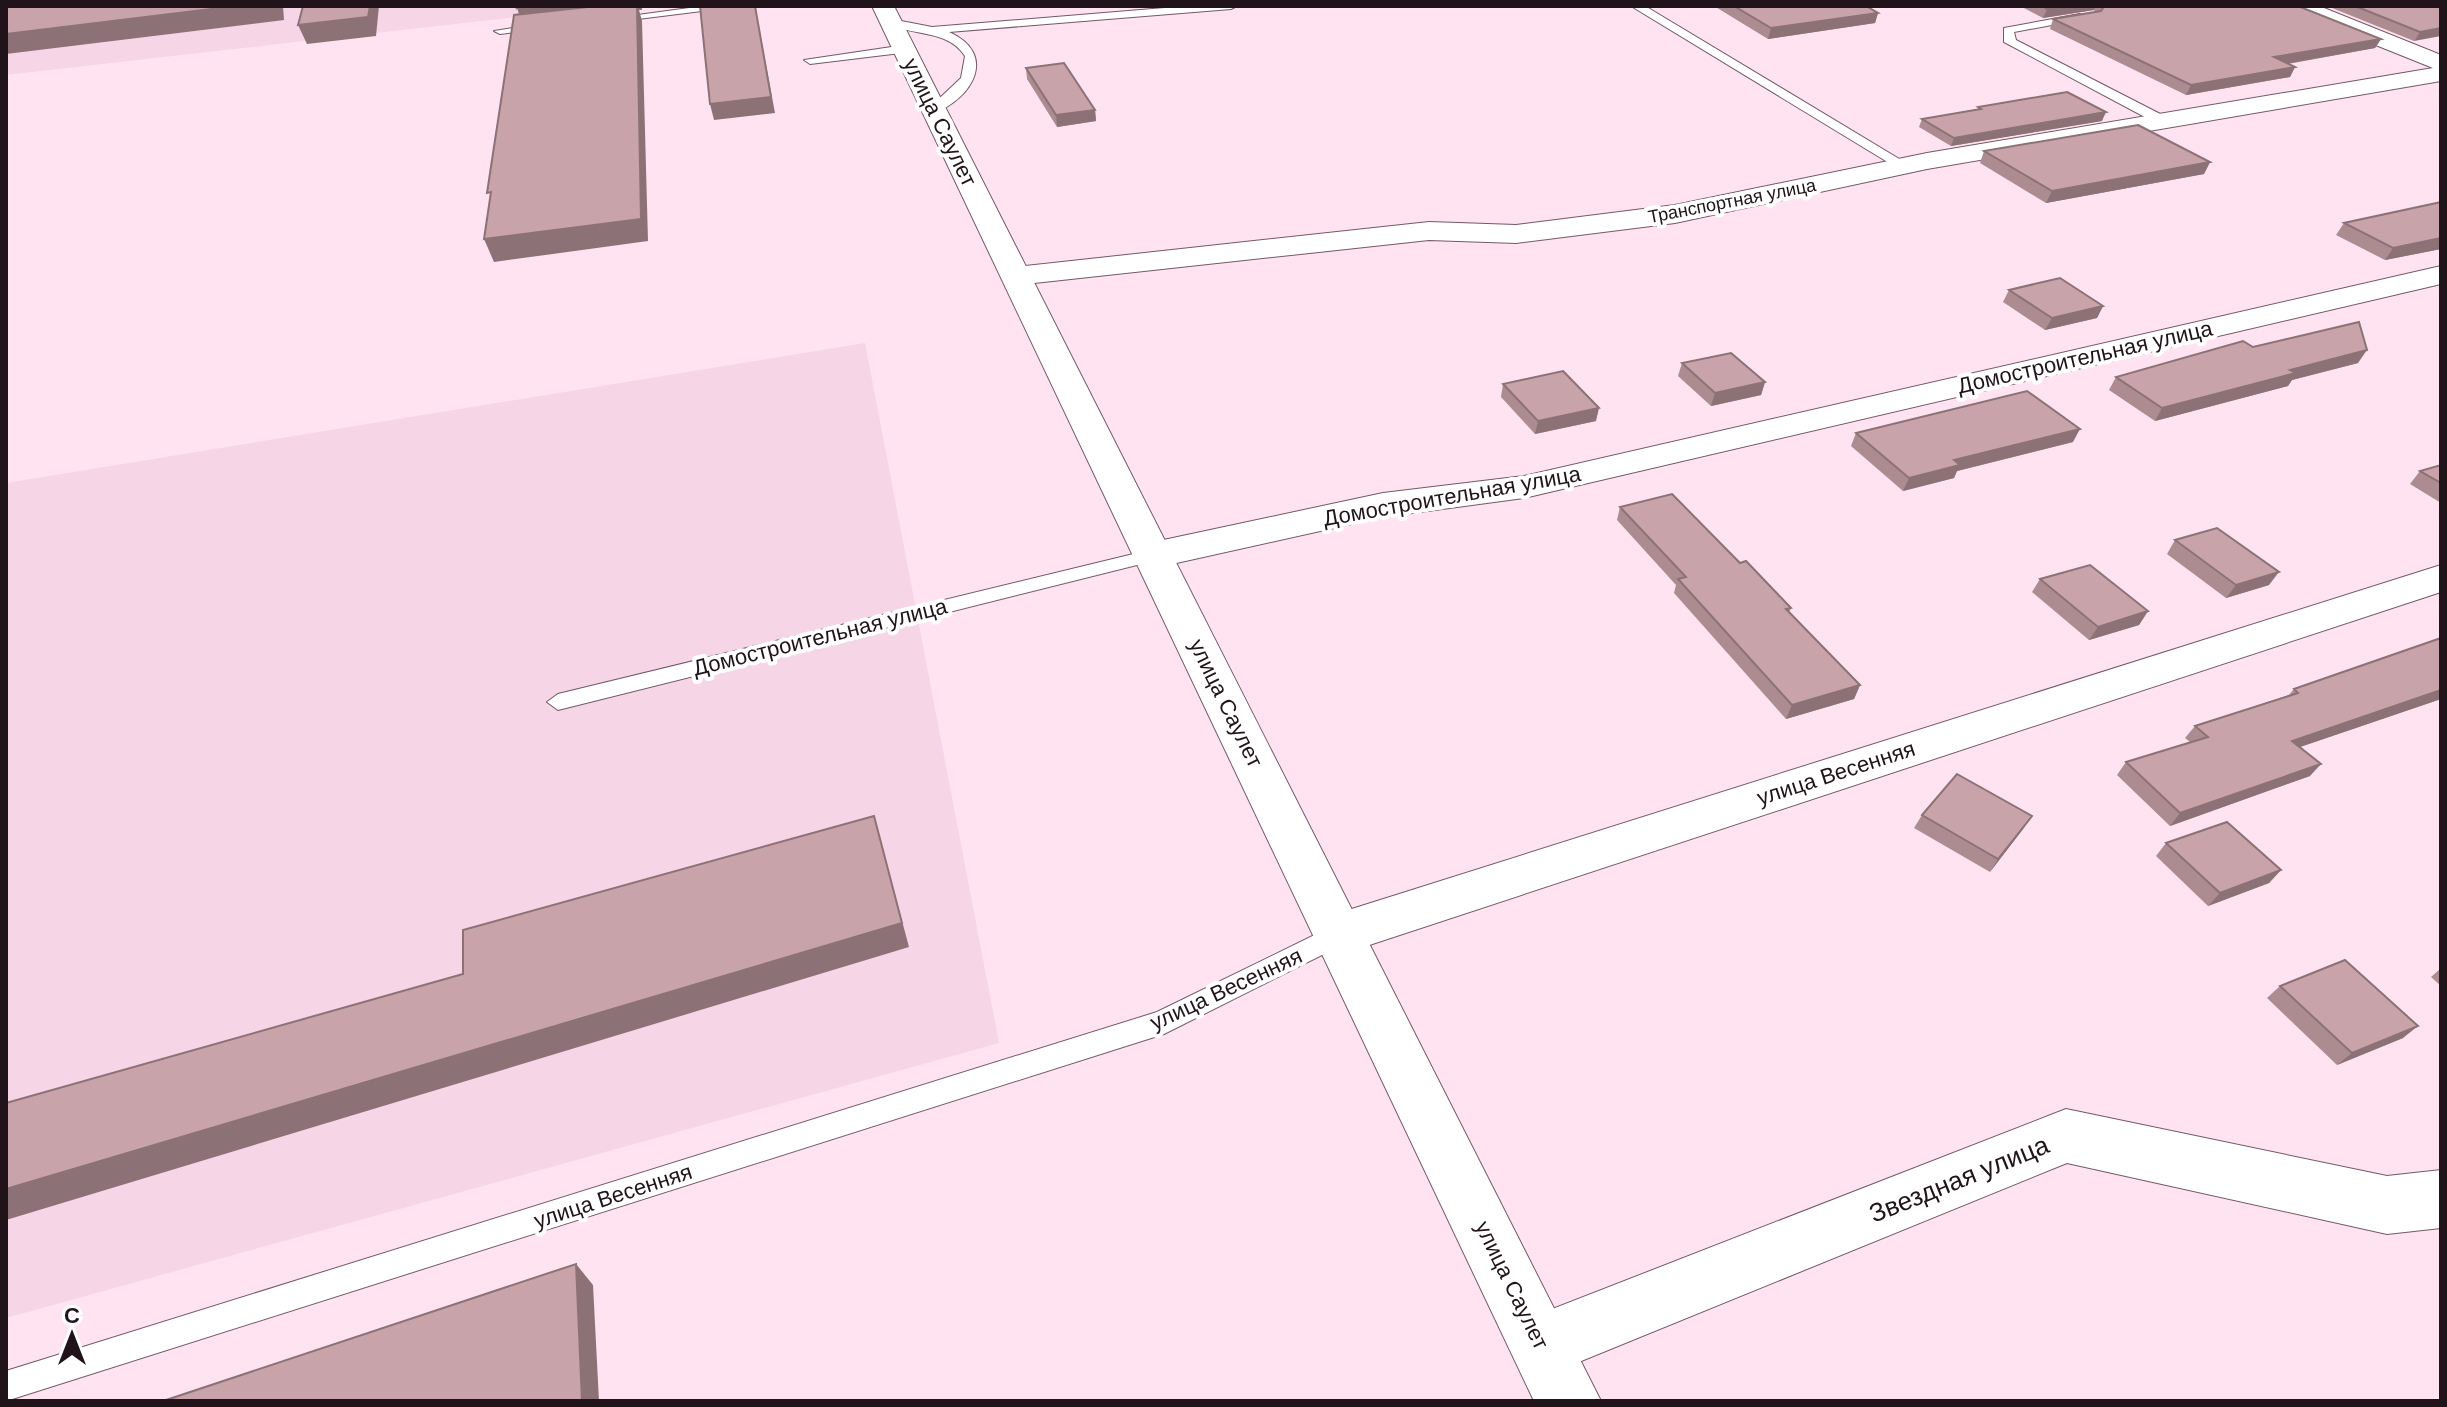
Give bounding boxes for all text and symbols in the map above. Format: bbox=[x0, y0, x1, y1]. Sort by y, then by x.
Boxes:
street label: улица Саулет bbox=[896, 53, 984, 191]
street label: Транспортная улица bbox=[1646, 173, 1819, 229]
street label: Домостроительная улица bbox=[1955, 313, 2216, 400]
street label: Домостроительная улица bbox=[1321, 459, 1584, 533]
street label: Домостроительная улица bbox=[690, 591, 951, 683]
street label: улица Саулет bbox=[1182, 634, 1270, 772]
street label: улица Весенняя bbox=[1753, 734, 1919, 812]
street label: улица Весенняя bbox=[1145, 941, 1307, 1037]
street label: Звездная улица bbox=[1864, 1127, 2054, 1231]
street label: улица Весенняя bbox=[530, 1157, 696, 1235]
street label: улица Саулет bbox=[1468, 1216, 1556, 1354]
north arrow bbox=[32, 1295, 112, 1375]
text: С bbox=[64, 1301, 80, 1330]

